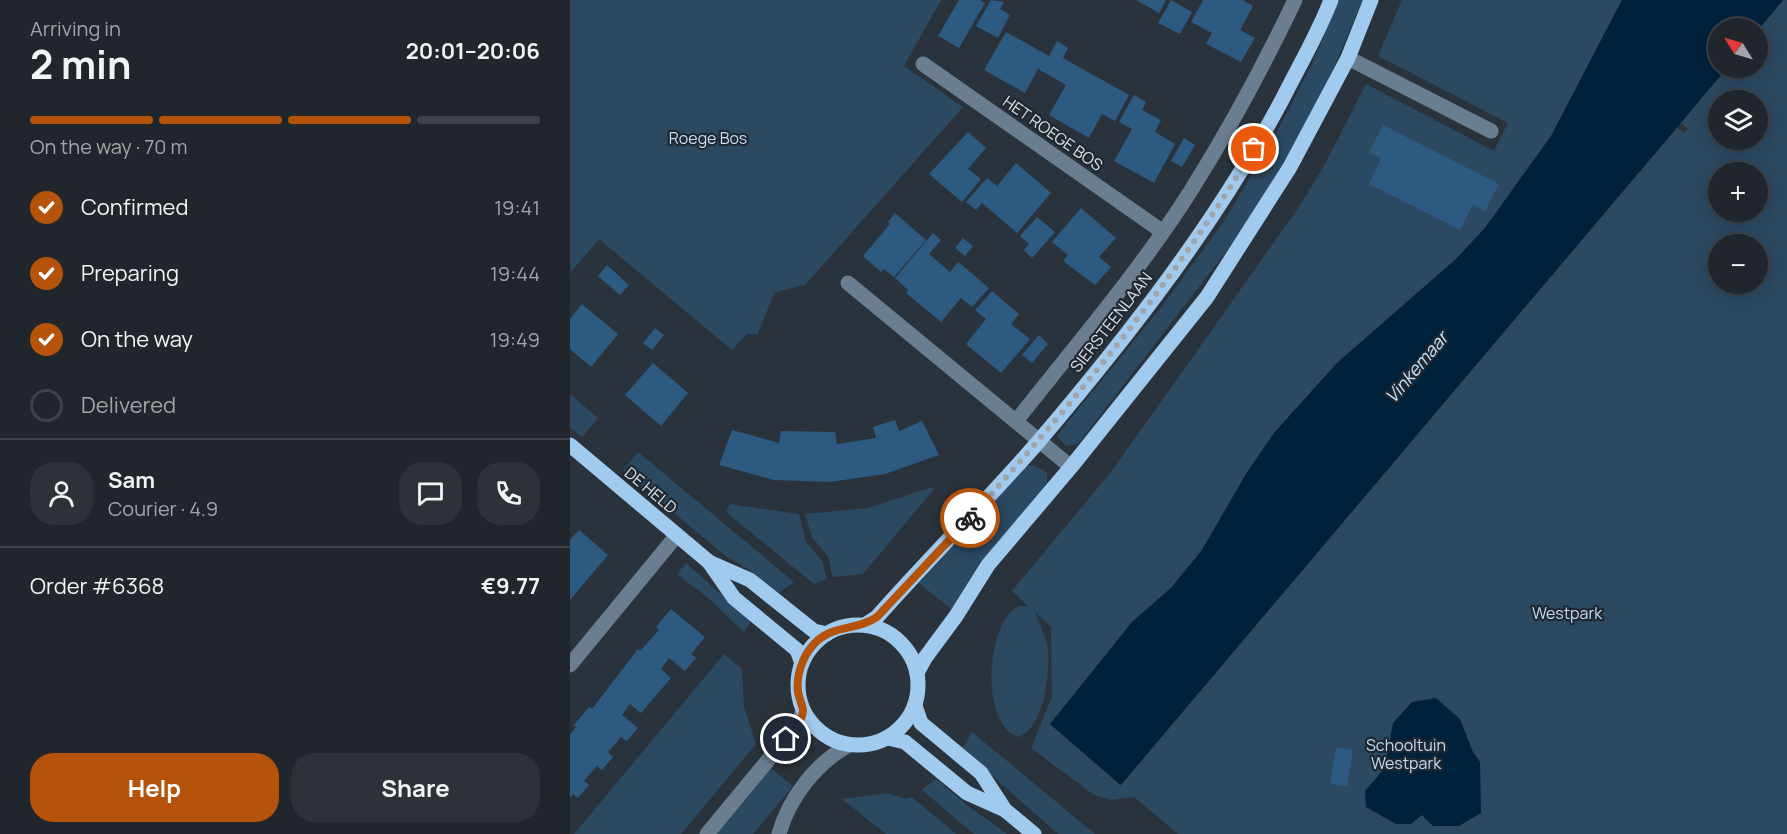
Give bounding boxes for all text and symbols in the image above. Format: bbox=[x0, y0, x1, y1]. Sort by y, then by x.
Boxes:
text: Arriving in bbox=[30, 15, 121, 42]
north arrow bbox=[1708, 18, 1768, 78]
map controls bbox=[1708, 18, 1768, 294]
text: 20:01–20:06 bbox=[406, 36, 540, 66]
text: 2 min bbox=[30, 37, 131, 91]
street label: HET ROEGE BOS bbox=[999, 90, 1108, 176]
button: layers bbox=[1708, 90, 1768, 150]
pin bbox=[1228, 123, 1279, 174]
park label: Roege Bos bbox=[669, 127, 747, 149]
icon: bag bbox=[1237, 132, 1270, 165]
text: On the way · 70 m bbox=[30, 133, 187, 160]
button: + bbox=[1708, 162, 1768, 222]
icon: check bbox=[30, 191, 63, 224]
text: Confirmed bbox=[81, 192, 189, 222]
text: 19:41 bbox=[494, 194, 540, 221]
button: − bbox=[1708, 234, 1768, 294]
icon: check bbox=[30, 257, 63, 290]
text: Preparing bbox=[81, 258, 179, 288]
text: 19:44 bbox=[490, 260, 540, 287]
street label: SIERSTEENLAAN bbox=[1065, 267, 1157, 377]
icon: check bbox=[30, 323, 63, 356]
text: On the way bbox=[81, 324, 193, 354]
water label: Vinkemaar bbox=[1379, 324, 1454, 408]
text: 19:49 bbox=[490, 326, 540, 353]
text: Delivered bbox=[81, 390, 176, 420]
button: person bbox=[30, 462, 93, 525]
button: chat bbox=[399, 462, 462, 525]
button: phone bbox=[477, 462, 540, 525]
street label: DE HELD bbox=[620, 462, 682, 519]
text: Sam bbox=[108, 465, 155, 495]
courier bbox=[940, 488, 1000, 548]
text: Courier · 4.9 bbox=[108, 495, 218, 522]
icon: bike bbox=[954, 502, 987, 535]
text: Order #6368 bbox=[30, 571, 164, 601]
text: €9.77 bbox=[481, 571, 540, 601]
park label: Westpark bbox=[1532, 602, 1603, 624]
pin bbox=[760, 713, 811, 764]
icon: home bbox=[769, 722, 802, 755]
park label: Schooltuin Westpark bbox=[1366, 734, 1446, 774]
button: Help bbox=[30, 753, 279, 822]
button: Share bbox=[291, 753, 540, 822]

